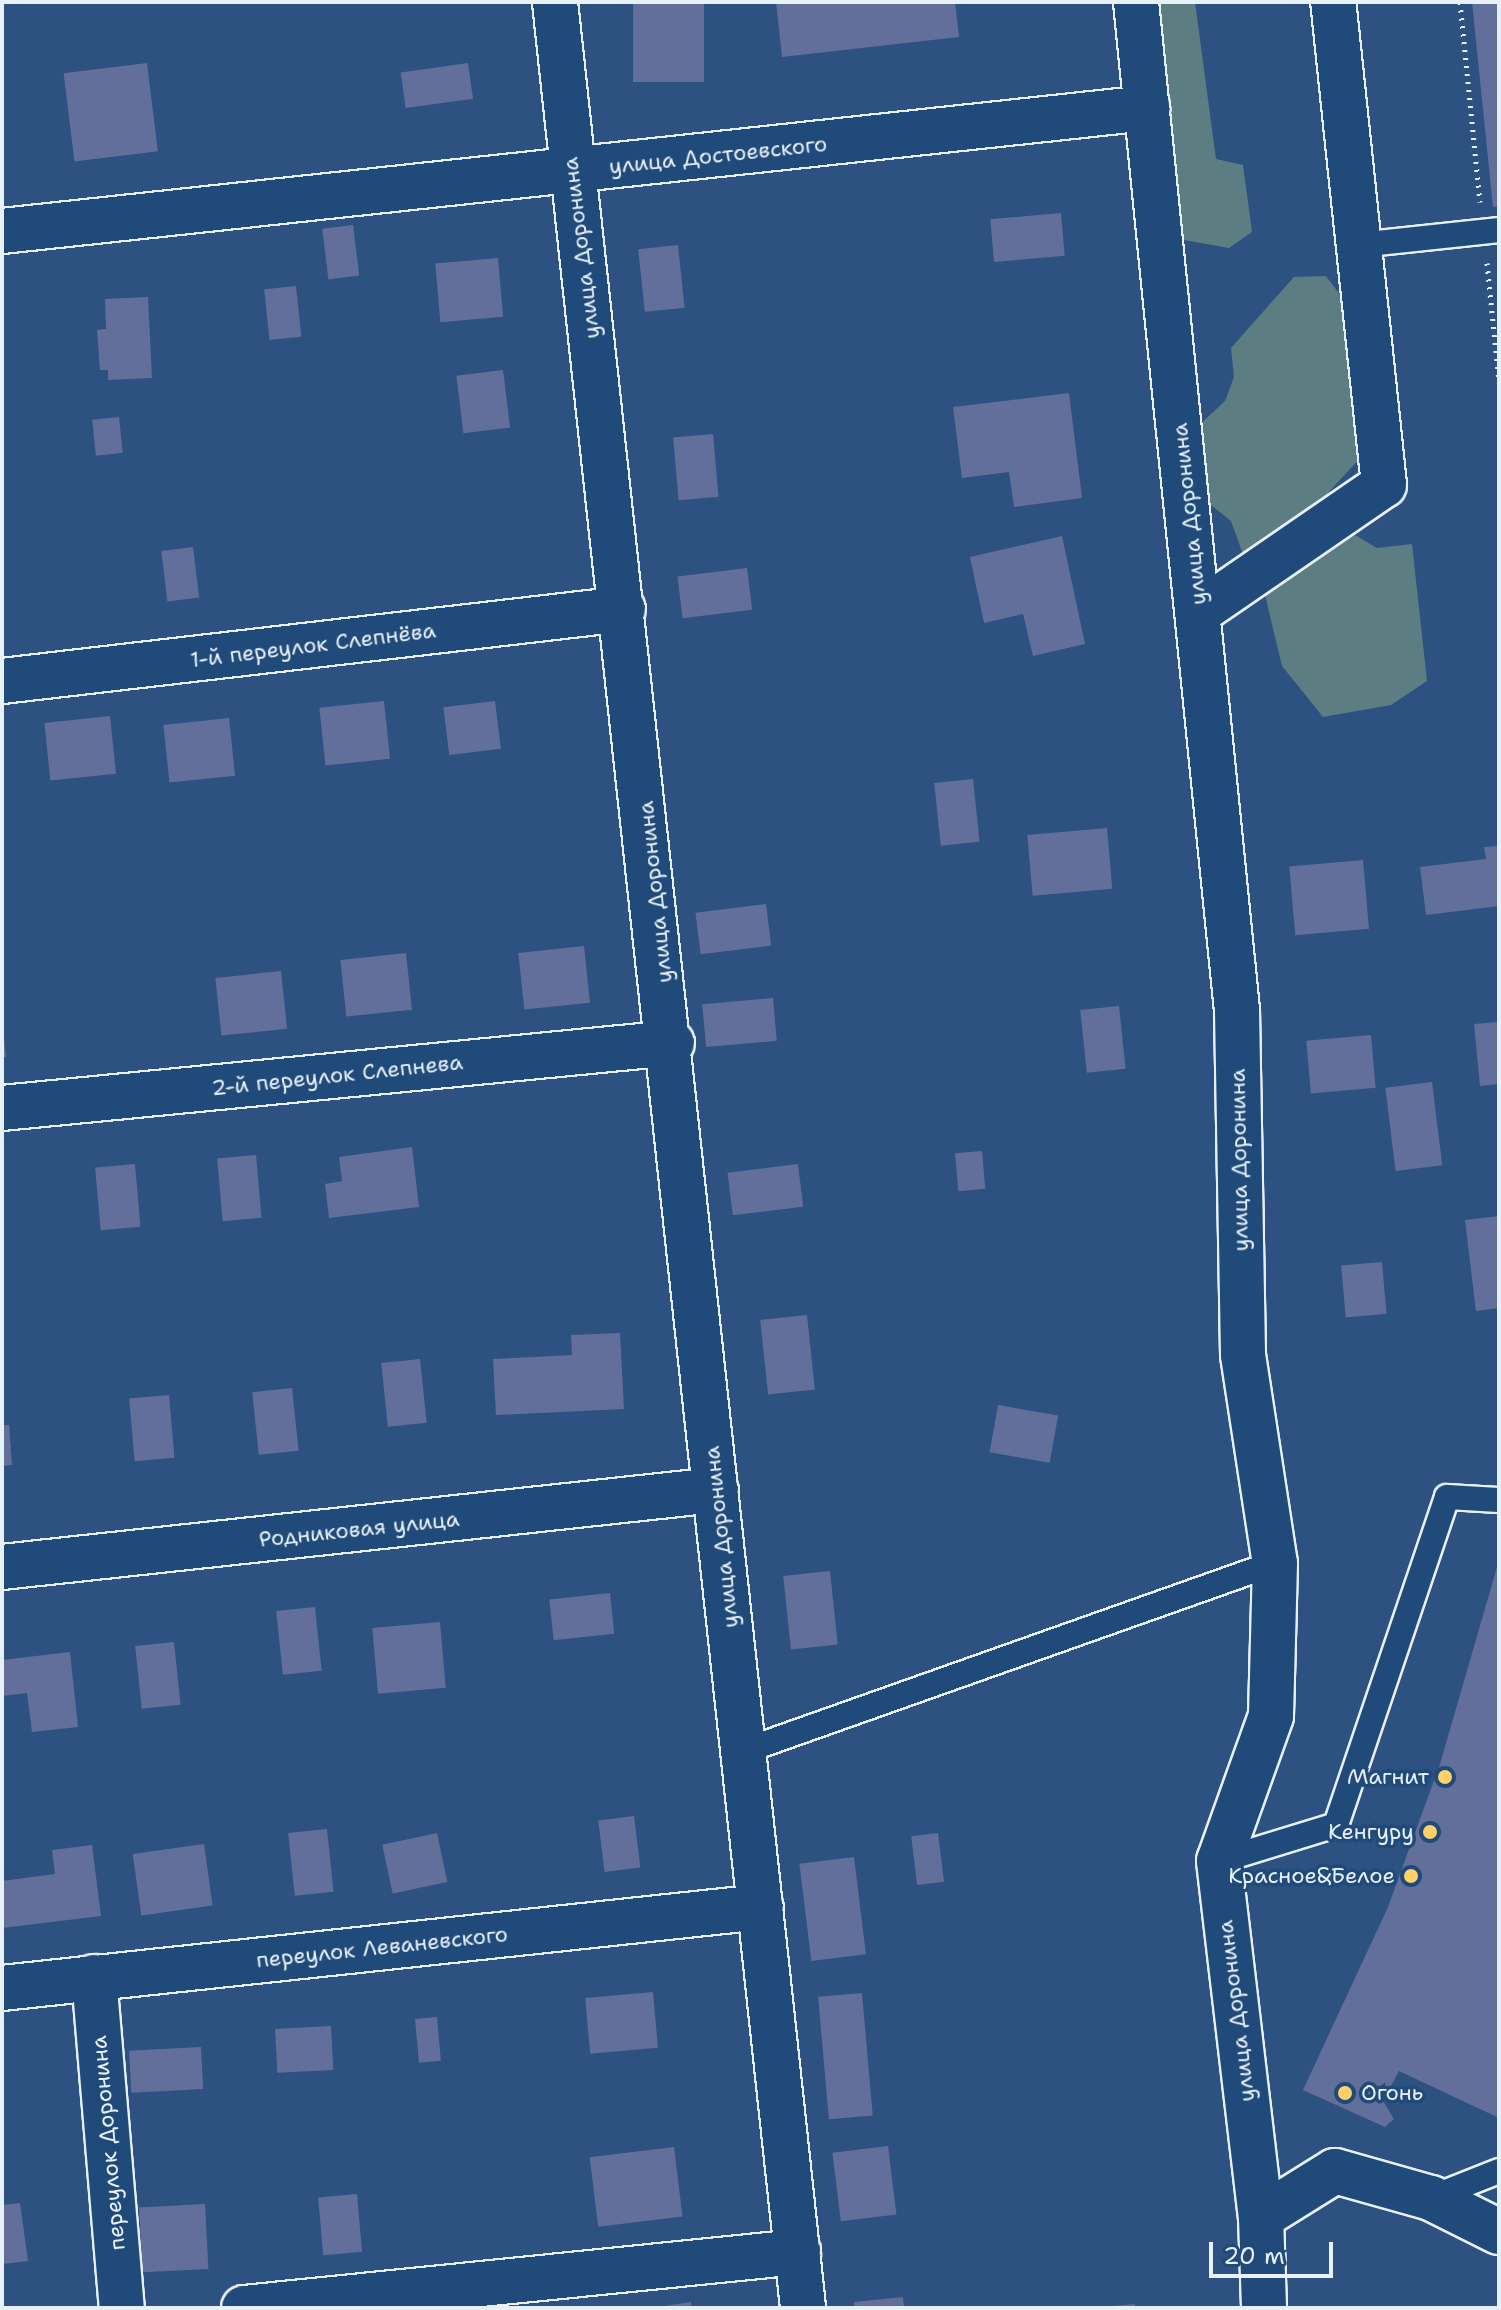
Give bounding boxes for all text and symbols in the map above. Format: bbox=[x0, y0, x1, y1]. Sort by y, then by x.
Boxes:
street label: улица Достоевского bbox=[608, 130, 828, 180]
street label: улица Доронина bbox=[557, 156, 605, 340]
street label: улица Доронина bbox=[1166, 422, 1212, 606]
street label: 1-й переулок Слепнёва bbox=[189, 617, 437, 673]
street label: улица Доронина bbox=[632, 800, 678, 984]
street label: 2-й переулок Слепнева bbox=[210, 1049, 464, 1101]
street label: улица Доронина bbox=[1224, 1068, 1254, 1252]
street label: улица Доронина bbox=[698, 1445, 744, 1629]
street label: Родниковая улица bbox=[257, 1505, 461, 1553]
place label: Магнит bbox=[1347, 1764, 1429, 1790]
marker: Магнит bbox=[1436, 1768, 1454, 1786]
place label: Кенгуру bbox=[1328, 1819, 1414, 1845]
marker: Кенгуру bbox=[1421, 1823, 1439, 1841]
place label: Красное&Белое bbox=[1228, 1863, 1395, 1889]
marker: Красное&Белое bbox=[1402, 1867, 1420, 1885]
street label: улица Доронина bbox=[1212, 1919, 1260, 2103]
street label: переулок Леваневского bbox=[255, 1921, 509, 1973]
street label: переулок Доронина bbox=[85, 2034, 131, 2252]
place label: Огонь bbox=[1361, 2080, 1423, 2106]
marker: Огонь bbox=[1336, 2084, 1354, 2102]
scale bar bbox=[1213, 2226, 1337, 2276]
text: 20 m bbox=[1223, 2240, 1285, 2272]

